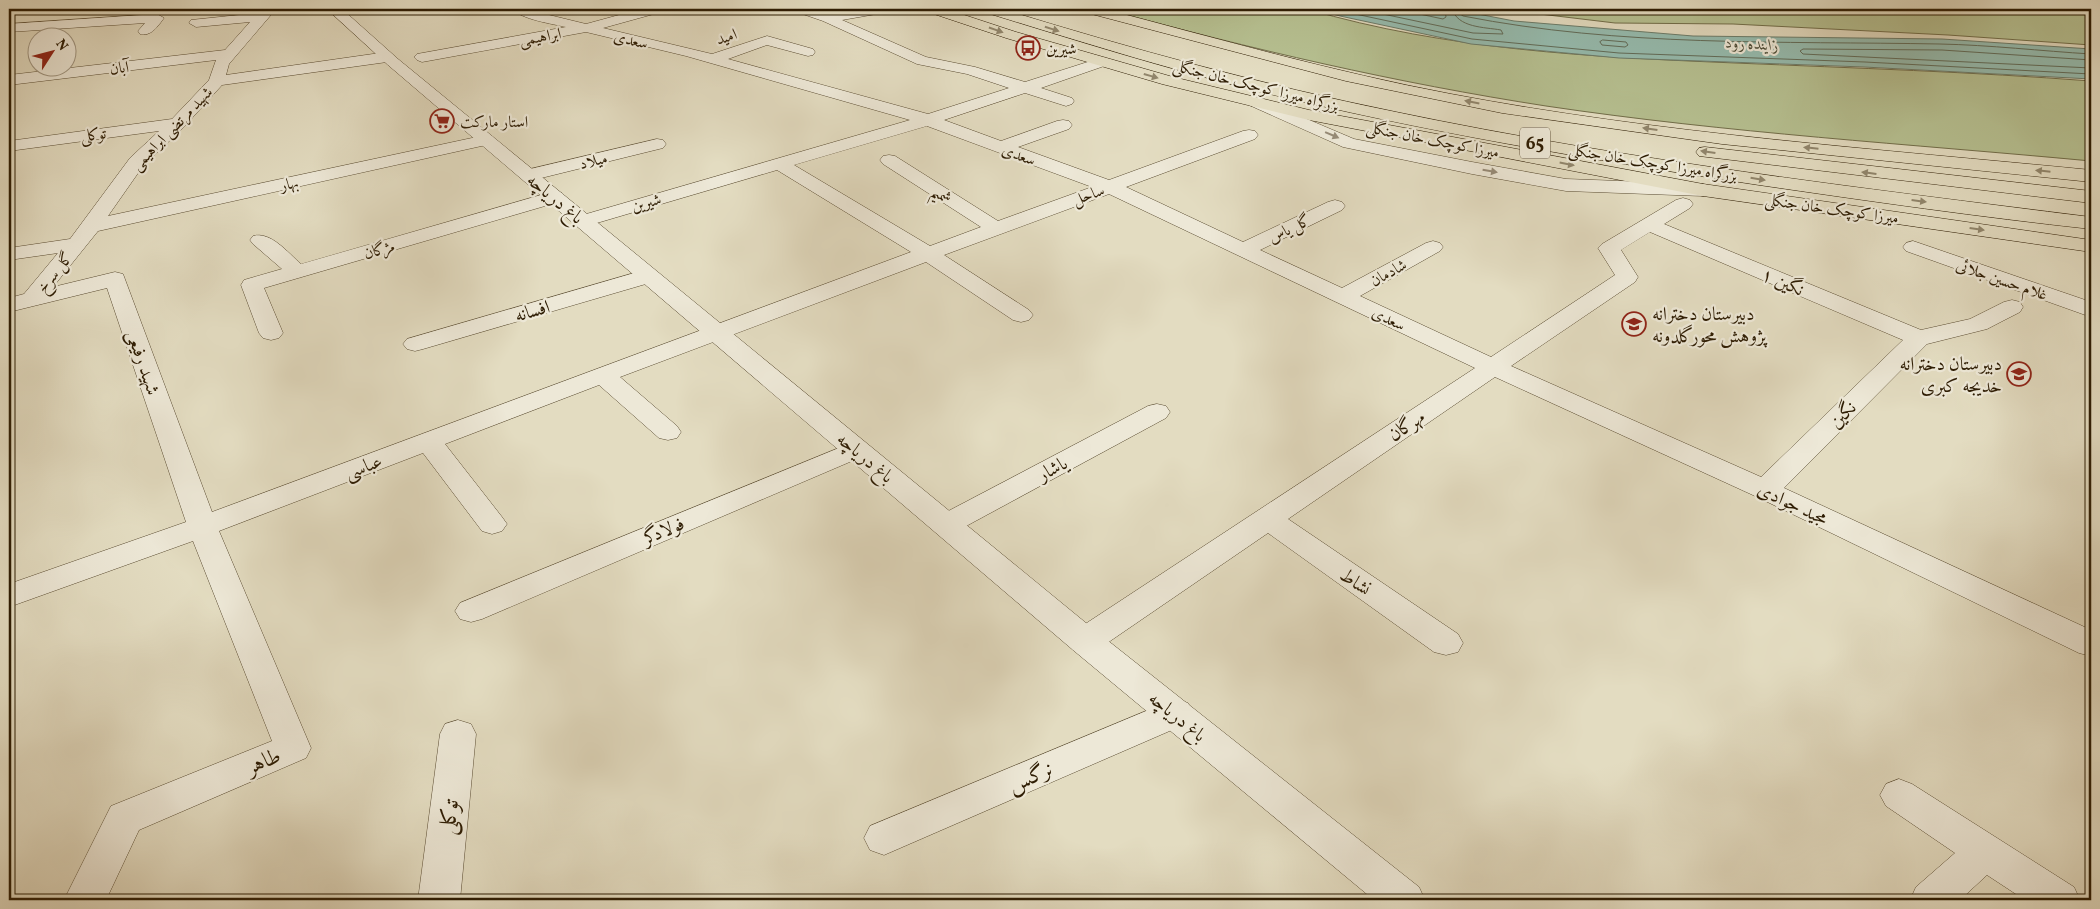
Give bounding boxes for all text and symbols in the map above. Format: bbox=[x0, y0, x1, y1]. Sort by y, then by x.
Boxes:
street label: ابراهیمی bbox=[518, 23, 563, 52]
street label: امید bbox=[713, 24, 740, 52]
street label: سعدی bbox=[611, 26, 650, 56]
one-way arrow bbox=[1045, 26, 1060, 33]
one-way arrow bbox=[988, 27, 1003, 34]
north arrow bbox=[28, 28, 78, 78]
water label: زاینده رود bbox=[1725, 33, 1779, 57]
bus stop icon: شیرین bbox=[1015, 35, 1041, 61]
text: N bbox=[51, 36, 72, 55]
place label: شیرین bbox=[1046, 39, 1077, 61]
street label: بزرگراه میرزا کوچک خان جنگلی bbox=[1170, 55, 1341, 118]
street label: آبان bbox=[108, 57, 132, 81]
one-way arrow bbox=[1144, 73, 1159, 81]
street label: شهید مرتضی ابراهیمی bbox=[127, 82, 218, 176]
one-way arrow bbox=[1464, 97, 1480, 105]
supermarket icon: استار مارکت bbox=[429, 108, 455, 134]
place label: استار مارکت bbox=[460, 112, 528, 134]
street label: میرزا کوچک خان جنگلی bbox=[1364, 116, 1501, 165]
street label: توکلی bbox=[79, 123, 109, 149]
one-way arrow bbox=[1642, 125, 1658, 133]
road number: 65 bbox=[1520, 128, 1550, 158]
one-way arrow bbox=[1325, 132, 1339, 140]
street label: بزرگراه میرزا کوچک خان جنگلی bbox=[1567, 139, 1739, 188]
street label: سعدی bbox=[998, 140, 1038, 172]
one-way arrow bbox=[1803, 144, 1819, 152]
street label: میلاد bbox=[577, 148, 610, 176]
one-way arrow bbox=[1699, 148, 1715, 156]
one-way arrow bbox=[1559, 160, 1575, 168]
one-way arrow bbox=[2034, 167, 2050, 175]
street label: باغ دریاچه bbox=[520, 168, 589, 232]
one-way arrow bbox=[1483, 168, 1499, 176]
one-way arrow bbox=[1861, 169, 1877, 177]
street label: بهار bbox=[276, 172, 301, 198]
one-way arrow bbox=[1751, 175, 1767, 183]
street label: ساحل bbox=[1070, 180, 1108, 212]
street label: شمیم bbox=[924, 181, 955, 214]
street label: شیرین bbox=[629, 189, 664, 219]
street label: میرزا کوچک خان جنگلی bbox=[1763, 189, 1900, 230]
one-way arrow bbox=[1912, 197, 1928, 205]
street label: گل یاس bbox=[1265, 210, 1315, 250]
one-way arrow bbox=[1969, 226, 1985, 234]
street label: مژگان bbox=[361, 236, 398, 266]
street label: گل سرخ bbox=[32, 248, 80, 300]
street label: شادمان bbox=[1367, 255, 1411, 293]
street label: غلام حسین جلائی bbox=[1952, 255, 2050, 309]
street label: نگین ۱ bbox=[1757, 261, 1808, 303]
street label: افسانه bbox=[512, 295, 553, 329]
place label: دبیرستان دخترانه پژوهش محورگلدونه bbox=[1652, 302, 1768, 350]
street label: سعدی bbox=[1368, 303, 1409, 337]
school or university icon: دبیرستان دخترانه پژوهش محورگلدونه bbox=[1621, 311, 1647, 337]
street label: شهید رفیعی bbox=[119, 327, 165, 399]
place label: دبیرستان دخترانه خدیجه کبری bbox=[1900, 352, 2002, 400]
school or university icon: دبیرستان دخترانه خدیجه کبری bbox=[2006, 361, 2032, 387]
street label: نگین bbox=[1823, 395, 1863, 435]
street label: مهرگان bbox=[1384, 405, 1431, 448]
street label: باغ دریاچه bbox=[830, 427, 899, 491]
street label: عباسی bbox=[341, 449, 386, 487]
street label: یاشار bbox=[1032, 450, 1074, 489]
street label: مجید جوادی bbox=[1753, 477, 1832, 533]
street label: فولادگر bbox=[637, 510, 689, 553]
street label: نشاط bbox=[1334, 563, 1376, 603]
street label: باغ دریاچه bbox=[1142, 686, 1211, 750]
street label: طاهر bbox=[240, 741, 286, 784]
street label: نرگس bbox=[1003, 755, 1059, 802]
street label: توکلی bbox=[433, 797, 468, 837]

